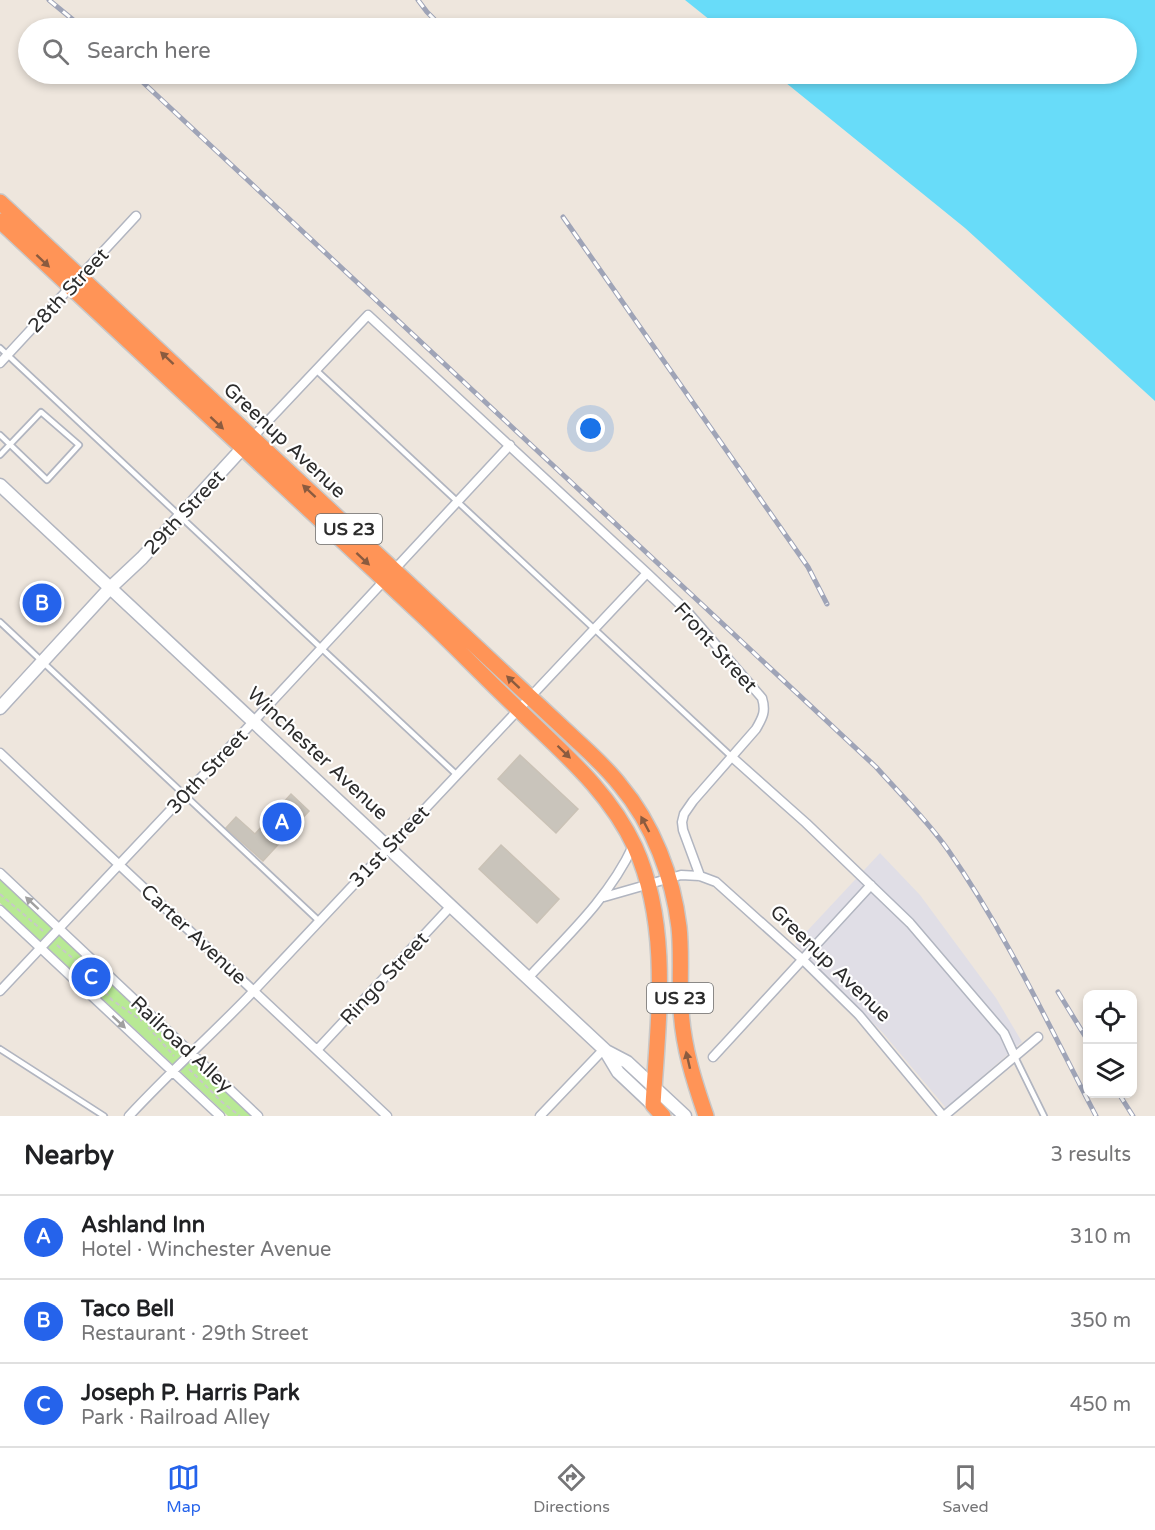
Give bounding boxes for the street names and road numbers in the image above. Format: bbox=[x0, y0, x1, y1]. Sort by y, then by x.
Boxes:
street label: 28th Street bbox=[23, 243, 114, 338]
street label: Greenup Avenue bbox=[218, 378, 351, 504]
street label: 29th Street bbox=[139, 465, 230, 560]
road number: US 23 bbox=[316, 514, 382, 544]
street label: Front Street bbox=[669, 598, 762, 698]
street label: Winchester Avenue bbox=[242, 681, 394, 825]
street label: 30th Street bbox=[162, 724, 253, 819]
street label: 31st Street bbox=[345, 800, 435, 893]
street label: Carter Avenue bbox=[135, 880, 251, 990]
street label: Greenup Avenue bbox=[765, 900, 896, 1028]
street label: Ringo Street bbox=[336, 927, 434, 1030]
road number: US 23 bbox=[647, 983, 713, 1013]
street label: Railroad Alley bbox=[125, 991, 237, 1098]

